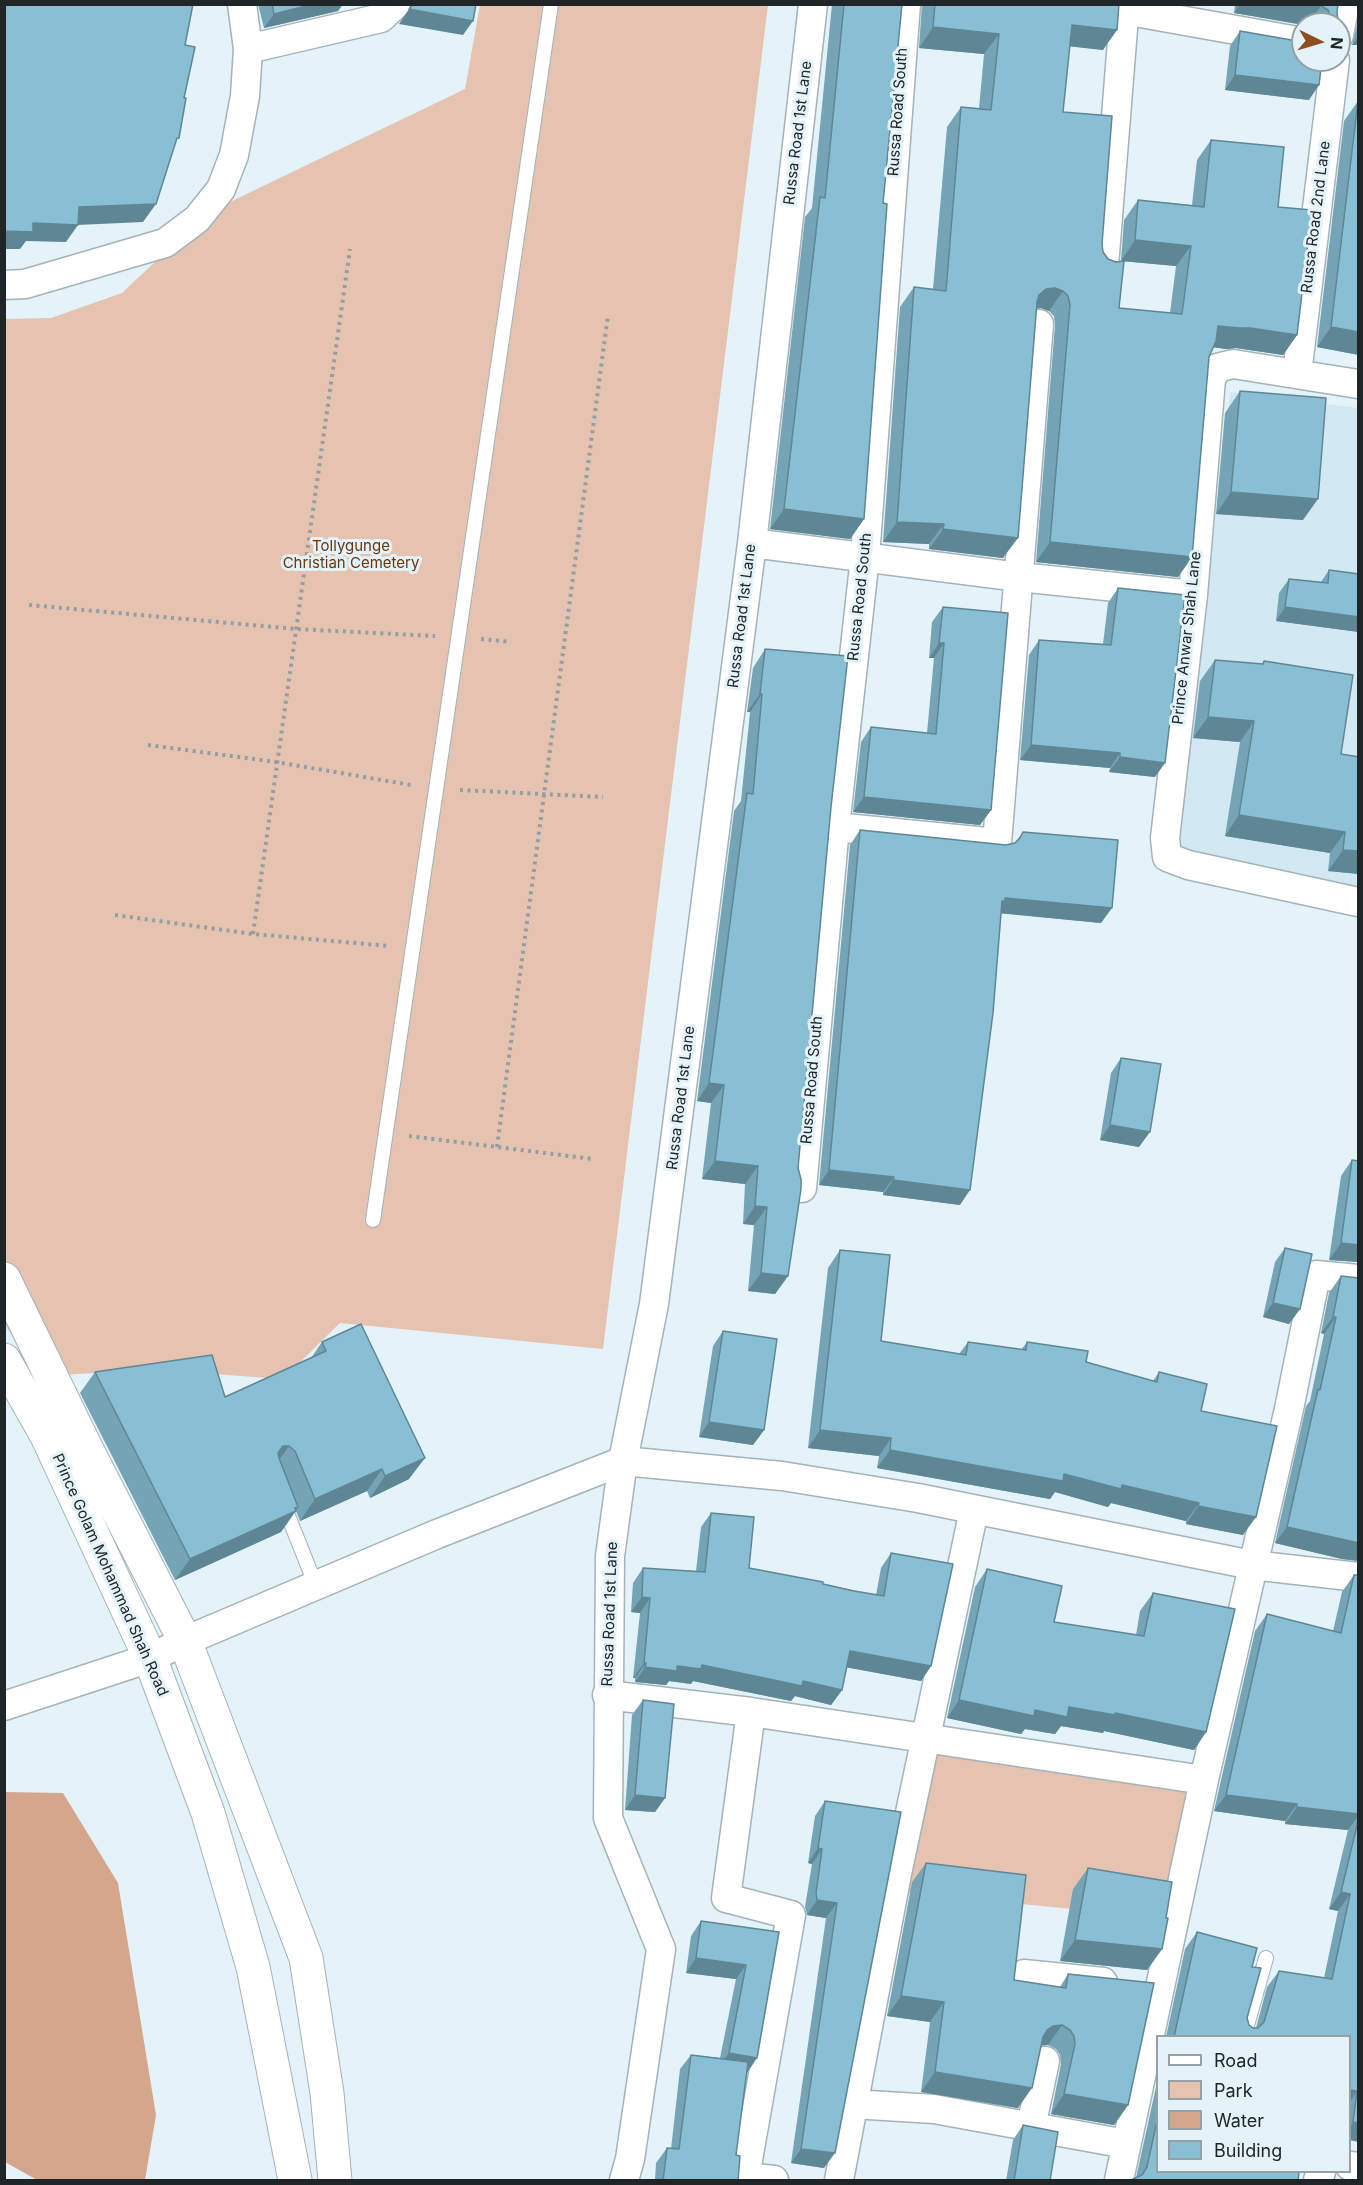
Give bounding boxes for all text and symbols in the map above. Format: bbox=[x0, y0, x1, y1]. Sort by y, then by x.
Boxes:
north arrow bbox=[1291, 12, 1351, 72]
text: N bbox=[1326, 36, 1347, 50]
street label: Russa Road South bbox=[885, 47, 911, 177]
street label: Russa Road 1st Lane bbox=[780, 60, 816, 206]
street label: Russa Road 2nd Lane bbox=[1298, 140, 1334, 294]
street label: Russa Road South bbox=[844, 532, 876, 662]
park label: Tollygunge Christian Cemetery bbox=[283, 537, 419, 572]
street label: Russa Road 1st Lane bbox=[724, 543, 760, 689]
street label: Prince Anwar Shah Lane bbox=[1169, 551, 1205, 725]
street label: Russa Road South bbox=[797, 1015, 827, 1145]
street label: Russa Road 1st Lane bbox=[663, 1025, 699, 1171]
street label: Prince Golam Mohammad Shah Road bbox=[48, 1451, 172, 1699]
street label: Russa Road 1st Lane bbox=[598, 1541, 622, 1687]
legend bbox=[1156, 2035, 1351, 2173]
text: Road bbox=[1214, 2050, 1257, 2071]
text: Park bbox=[1214, 2080, 1253, 2101]
text: Water bbox=[1214, 2110, 1264, 2131]
text: Building bbox=[1214, 2140, 1282, 2161]

